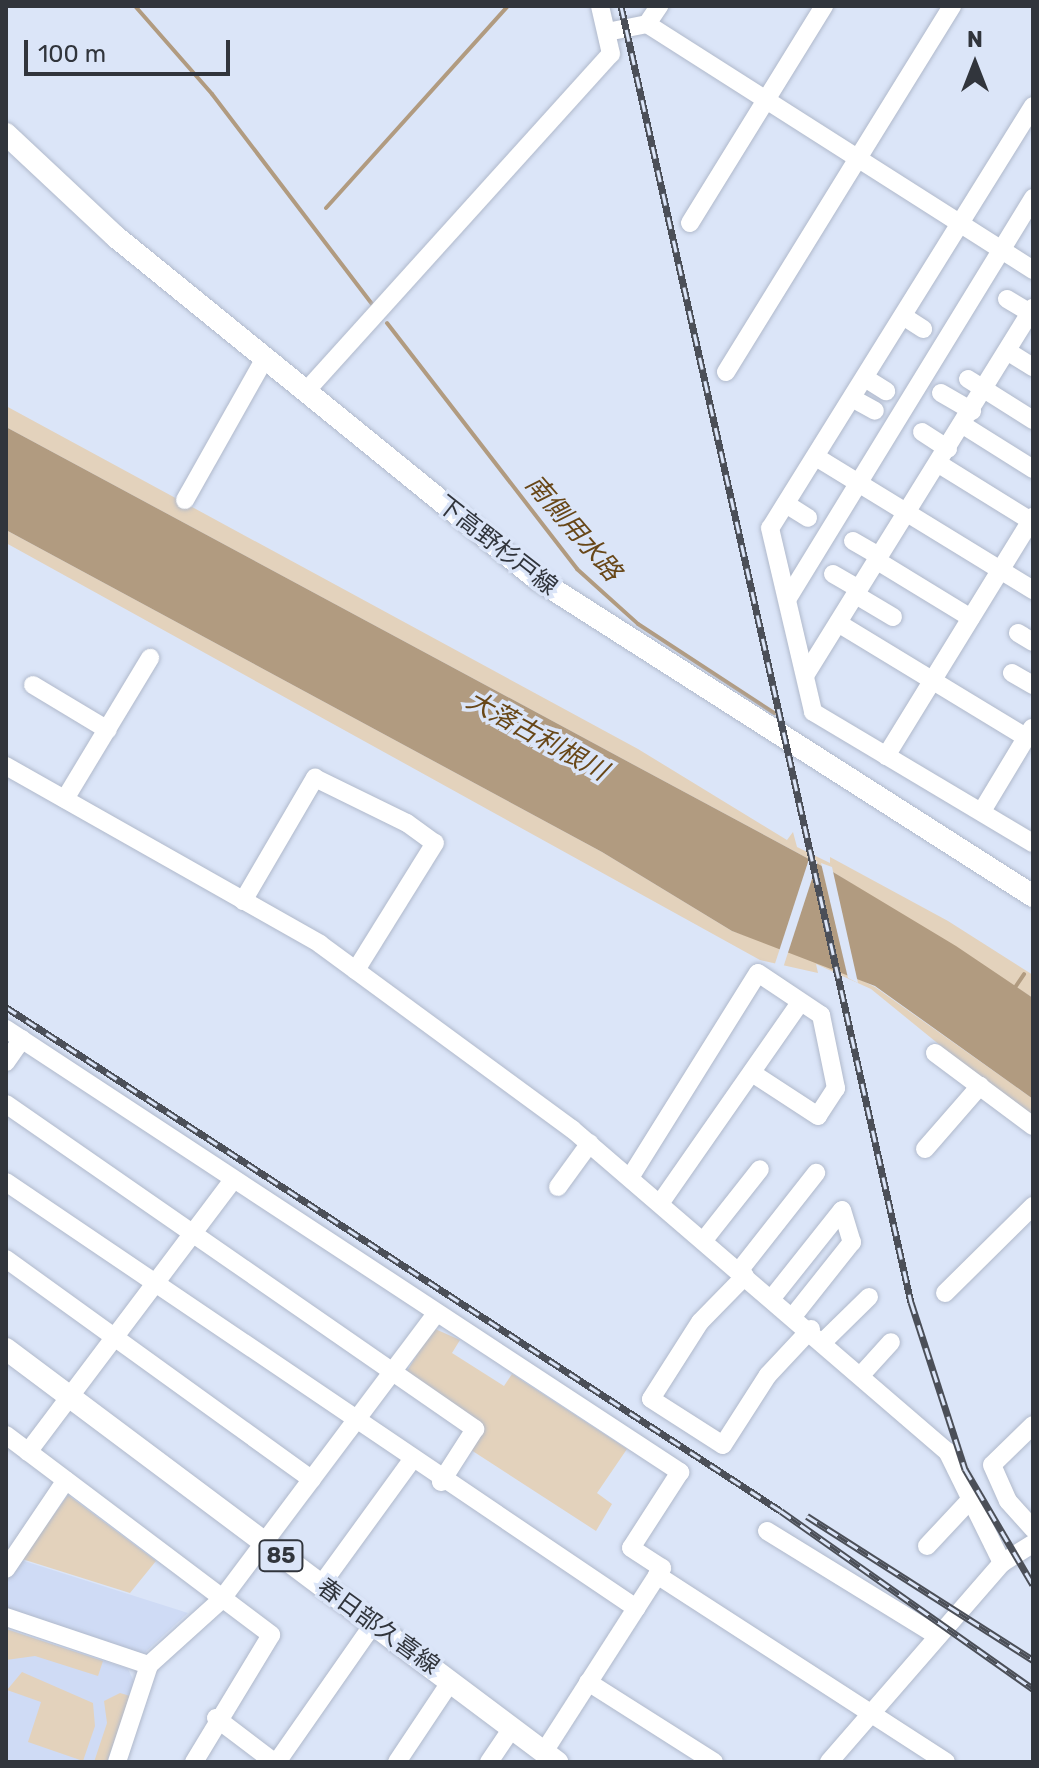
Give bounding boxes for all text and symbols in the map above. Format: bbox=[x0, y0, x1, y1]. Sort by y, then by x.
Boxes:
scale bar bbox=[28, 24, 234, 74]
north arrow bbox=[935, 24, 1015, 104]
text: N bbox=[967, 26, 983, 53]
text: 100 m bbox=[38, 40, 106, 68]
water label: 南側用水路 bbox=[519, 469, 627, 587]
street label: 下高野杉戸線 bbox=[431, 490, 563, 602]
water label: 大落古利根川 bbox=[461, 685, 613, 787]
road number: 85 bbox=[257, 1538, 305, 1574]
street label: 春日部久喜線 bbox=[311, 1573, 445, 1681]

